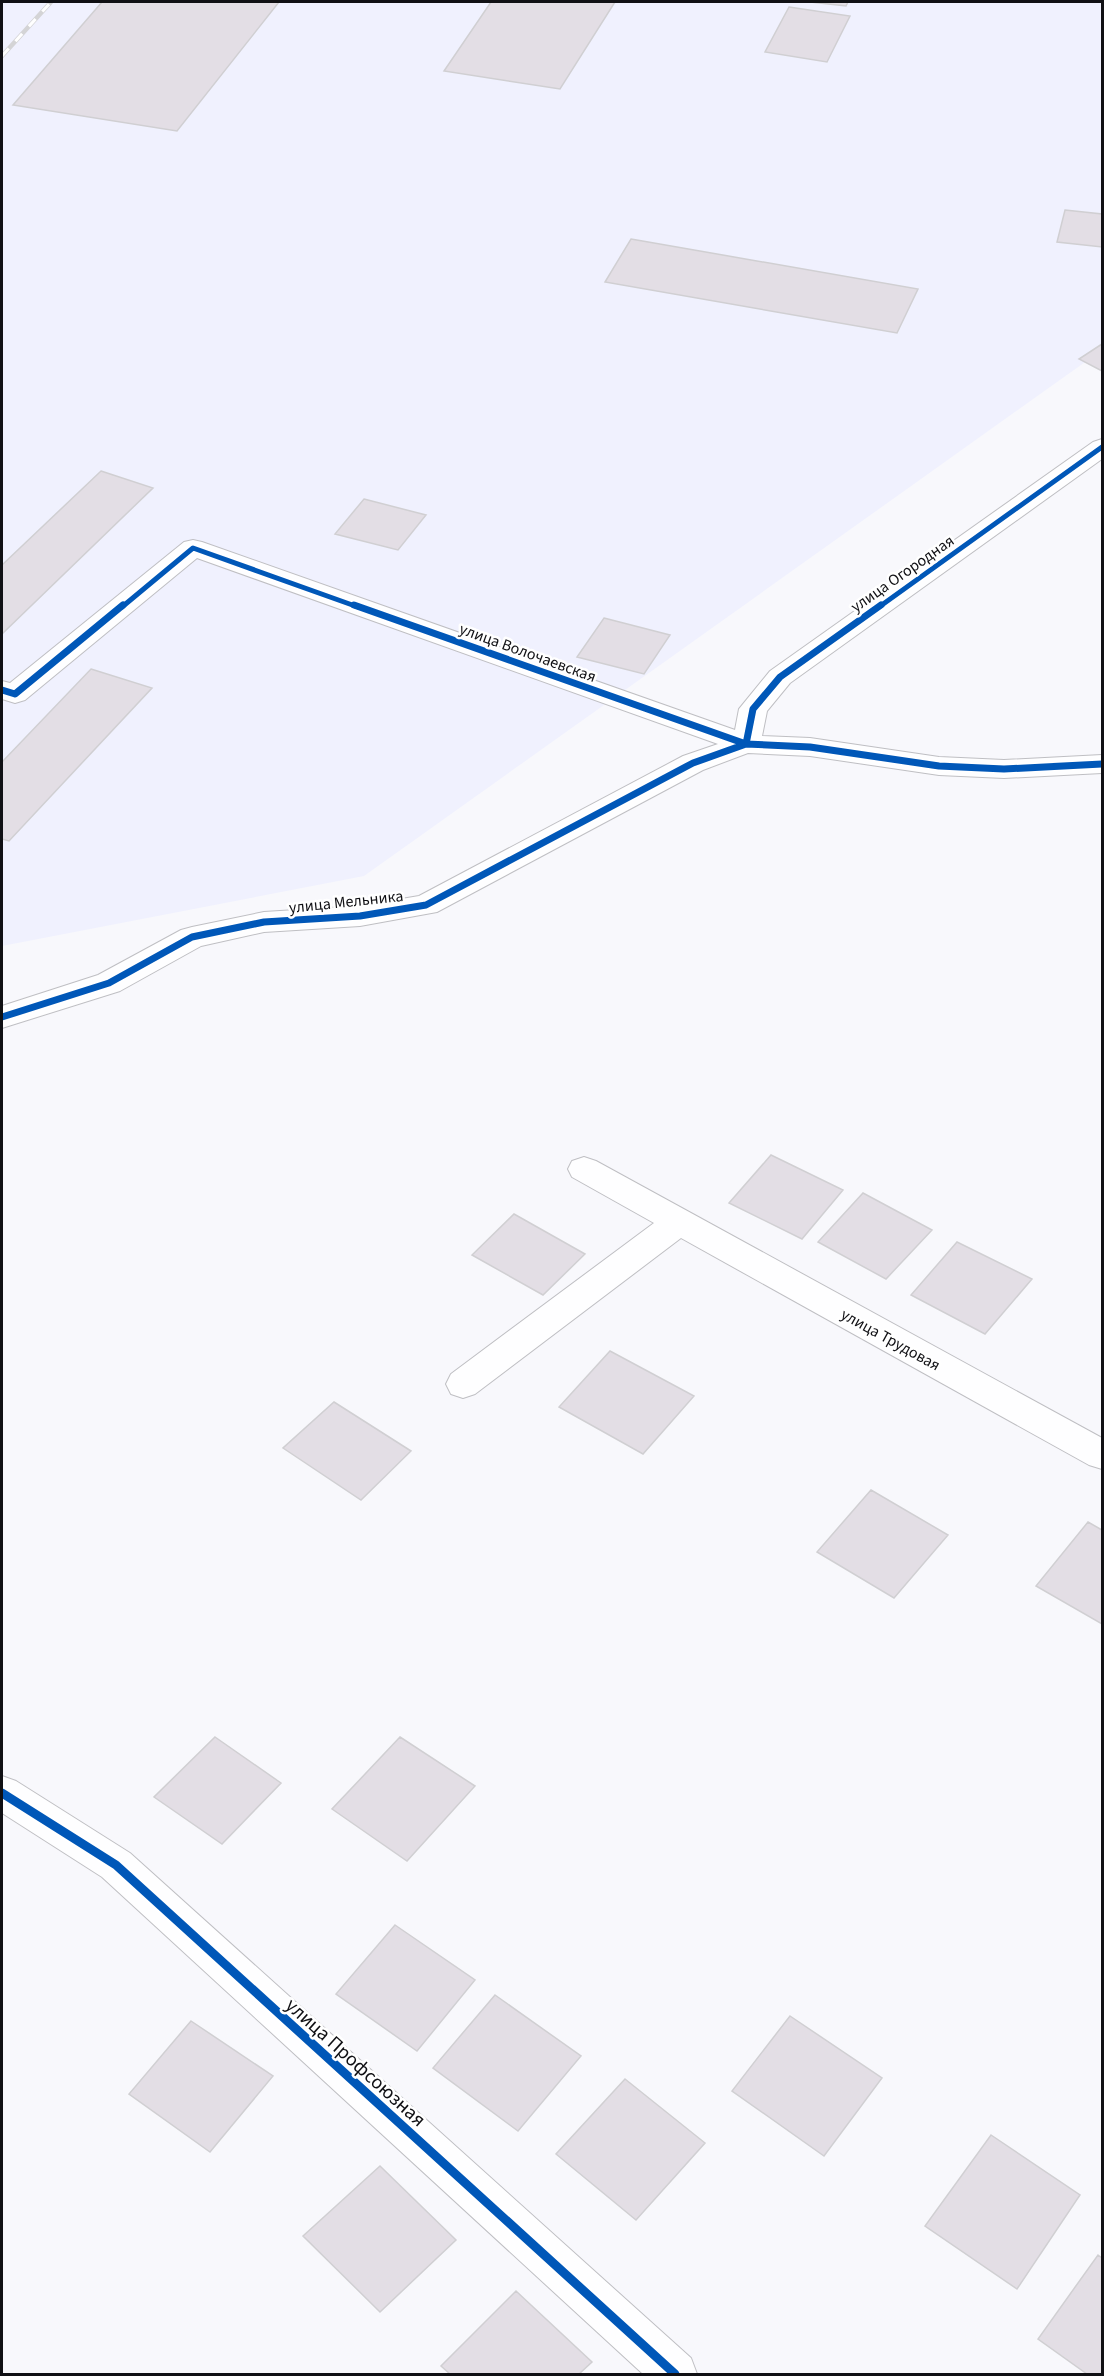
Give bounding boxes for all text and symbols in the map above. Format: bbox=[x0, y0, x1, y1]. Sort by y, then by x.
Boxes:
street label: улица Огородная bbox=[846, 530, 959, 618]
street label: улица Волочаевская bbox=[456, 618, 599, 688]
street label: улица Мельника bbox=[288, 885, 404, 919]
street label: улица Трудовая bbox=[837, 1303, 944, 1376]
street label: улица Профсоюзная bbox=[279, 1992, 432, 2134]

